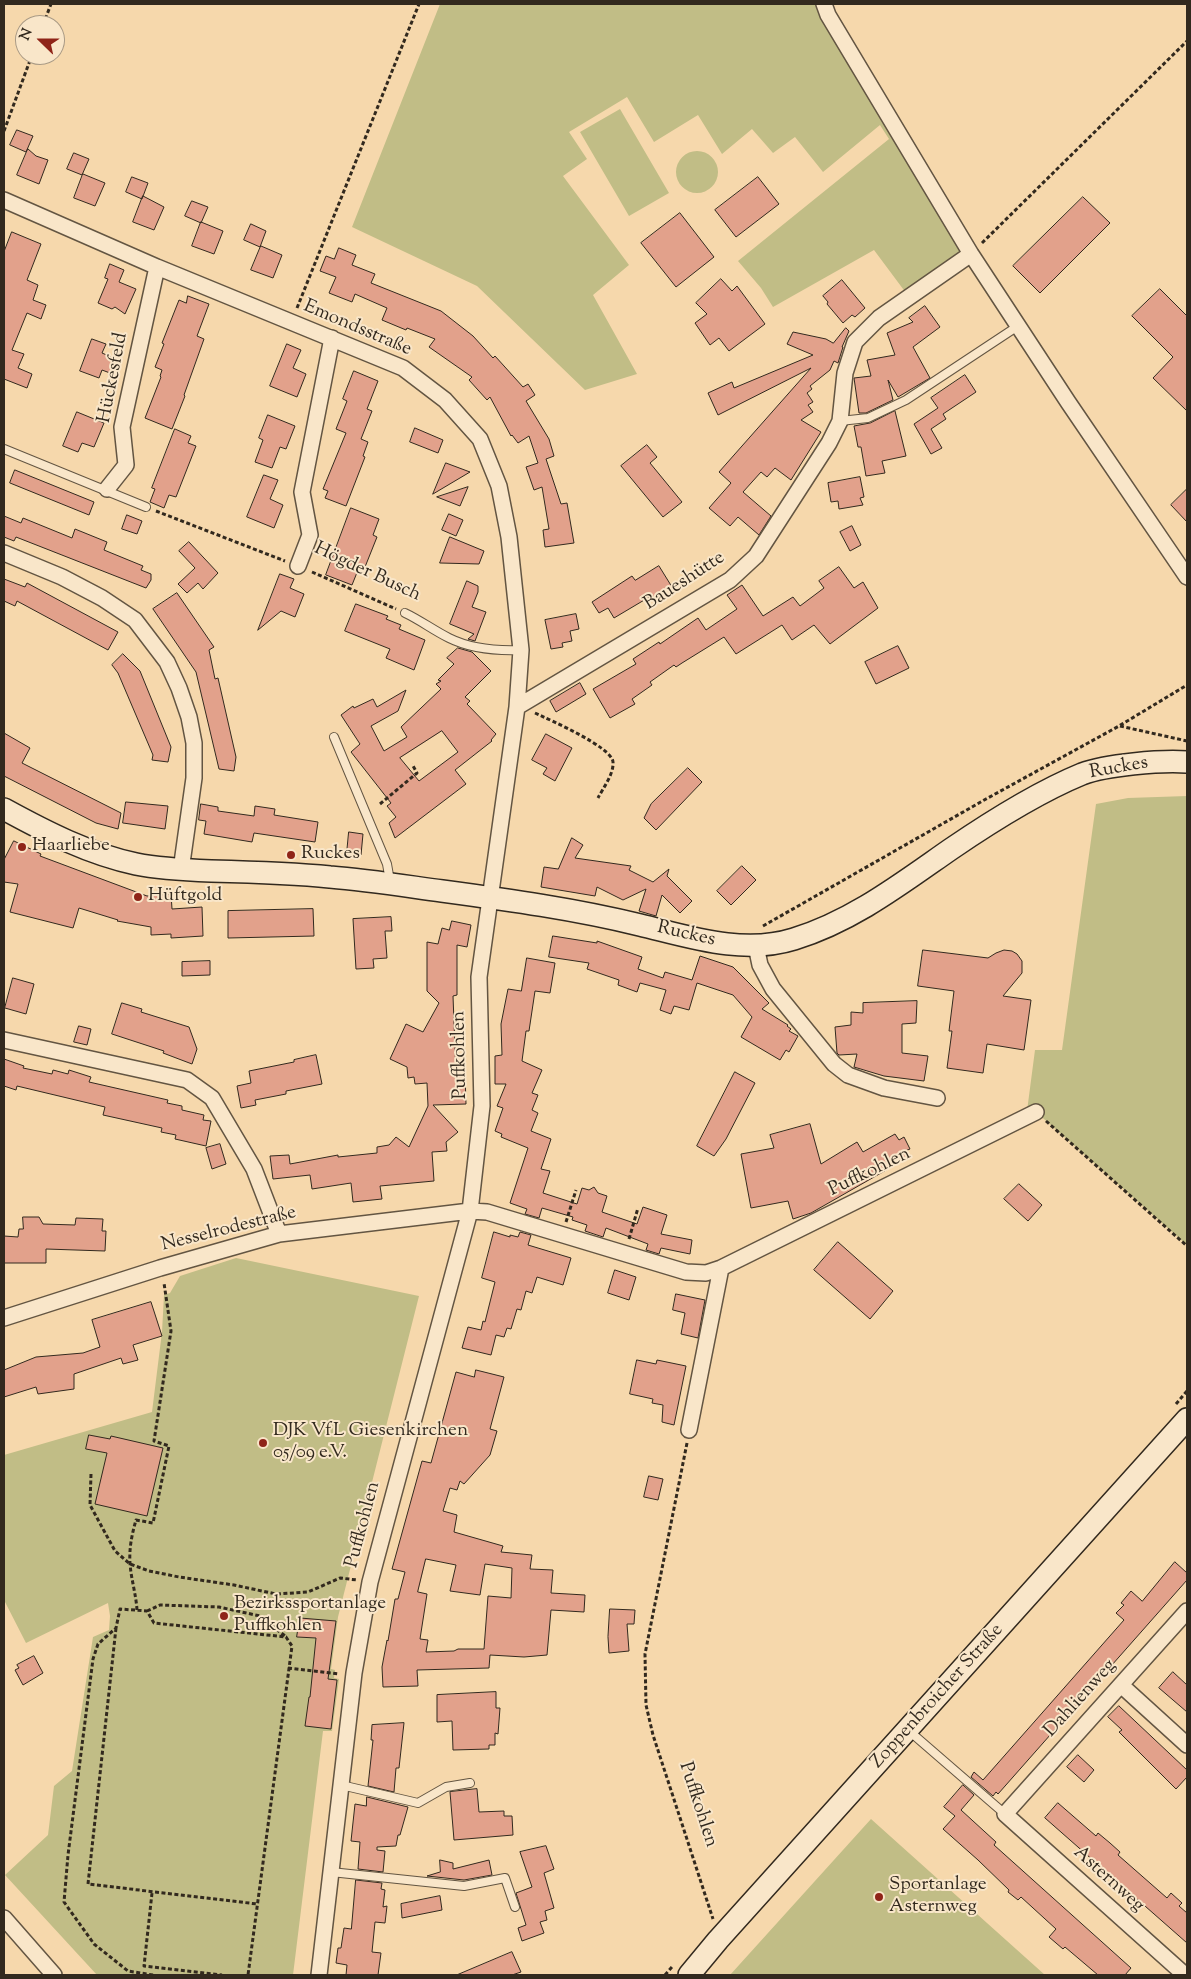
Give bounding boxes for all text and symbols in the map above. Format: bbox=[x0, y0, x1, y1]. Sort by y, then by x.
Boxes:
north arrow bbox=[15, 15, 65, 65]
text: N bbox=[16, 26, 38, 44]
street label: Emondsstraße bbox=[299, 296, 415, 362]
street label: Hückesfeld bbox=[94, 331, 134, 425]
street label: Högder Busch bbox=[310, 538, 424, 608]
street label: Baueshütte bbox=[640, 548, 730, 616]
street label: Ruckes bbox=[1088, 753, 1150, 785]
place label: Haarliebe bbox=[32, 836, 110, 858]
marker: Haarliebe bbox=[16, 841, 28, 853]
place label: Ruckes bbox=[301, 844, 360, 866]
marker: Ruckes bbox=[285, 849, 297, 861]
place label: Hüftgold bbox=[148, 886, 222, 908]
marker: Hüftgold bbox=[132, 891, 144, 903]
street label: Ruckes bbox=[655, 917, 717, 953]
street label: Puffkohlen bbox=[449, 1011, 473, 1099]
street label: Puffkohlen bbox=[825, 1143, 915, 1203]
street label: Nesselrodestraße bbox=[159, 1202, 299, 1258]
place label: DJK VfL Giesenkirchen 05/09 e.V. bbox=[273, 1421, 468, 1465]
marker: DJK VfL Giesenkirchen 05/09 e.V. bbox=[257, 1437, 269, 1449]
street label: Puffkohlen bbox=[342, 1479, 386, 1571]
place label: Bezirkssportanlage Puffkohlen bbox=[234, 1594, 386, 1638]
marker: Bezirkssportanlage Puffkohlen bbox=[218, 1610, 230, 1622]
street label: Zoppenbroicher Straße bbox=[867, 1620, 1009, 1774]
street label: Dahlienweg bbox=[1040, 1655, 1122, 1743]
street label: Puffkohlen bbox=[673, 1759, 721, 1851]
street label: Asternweg bbox=[1068, 1842, 1148, 1918]
place label: Sportanlage Asternweg bbox=[889, 1875, 987, 1919]
marker: Sportanlage Asternweg bbox=[873, 1891, 885, 1903]

